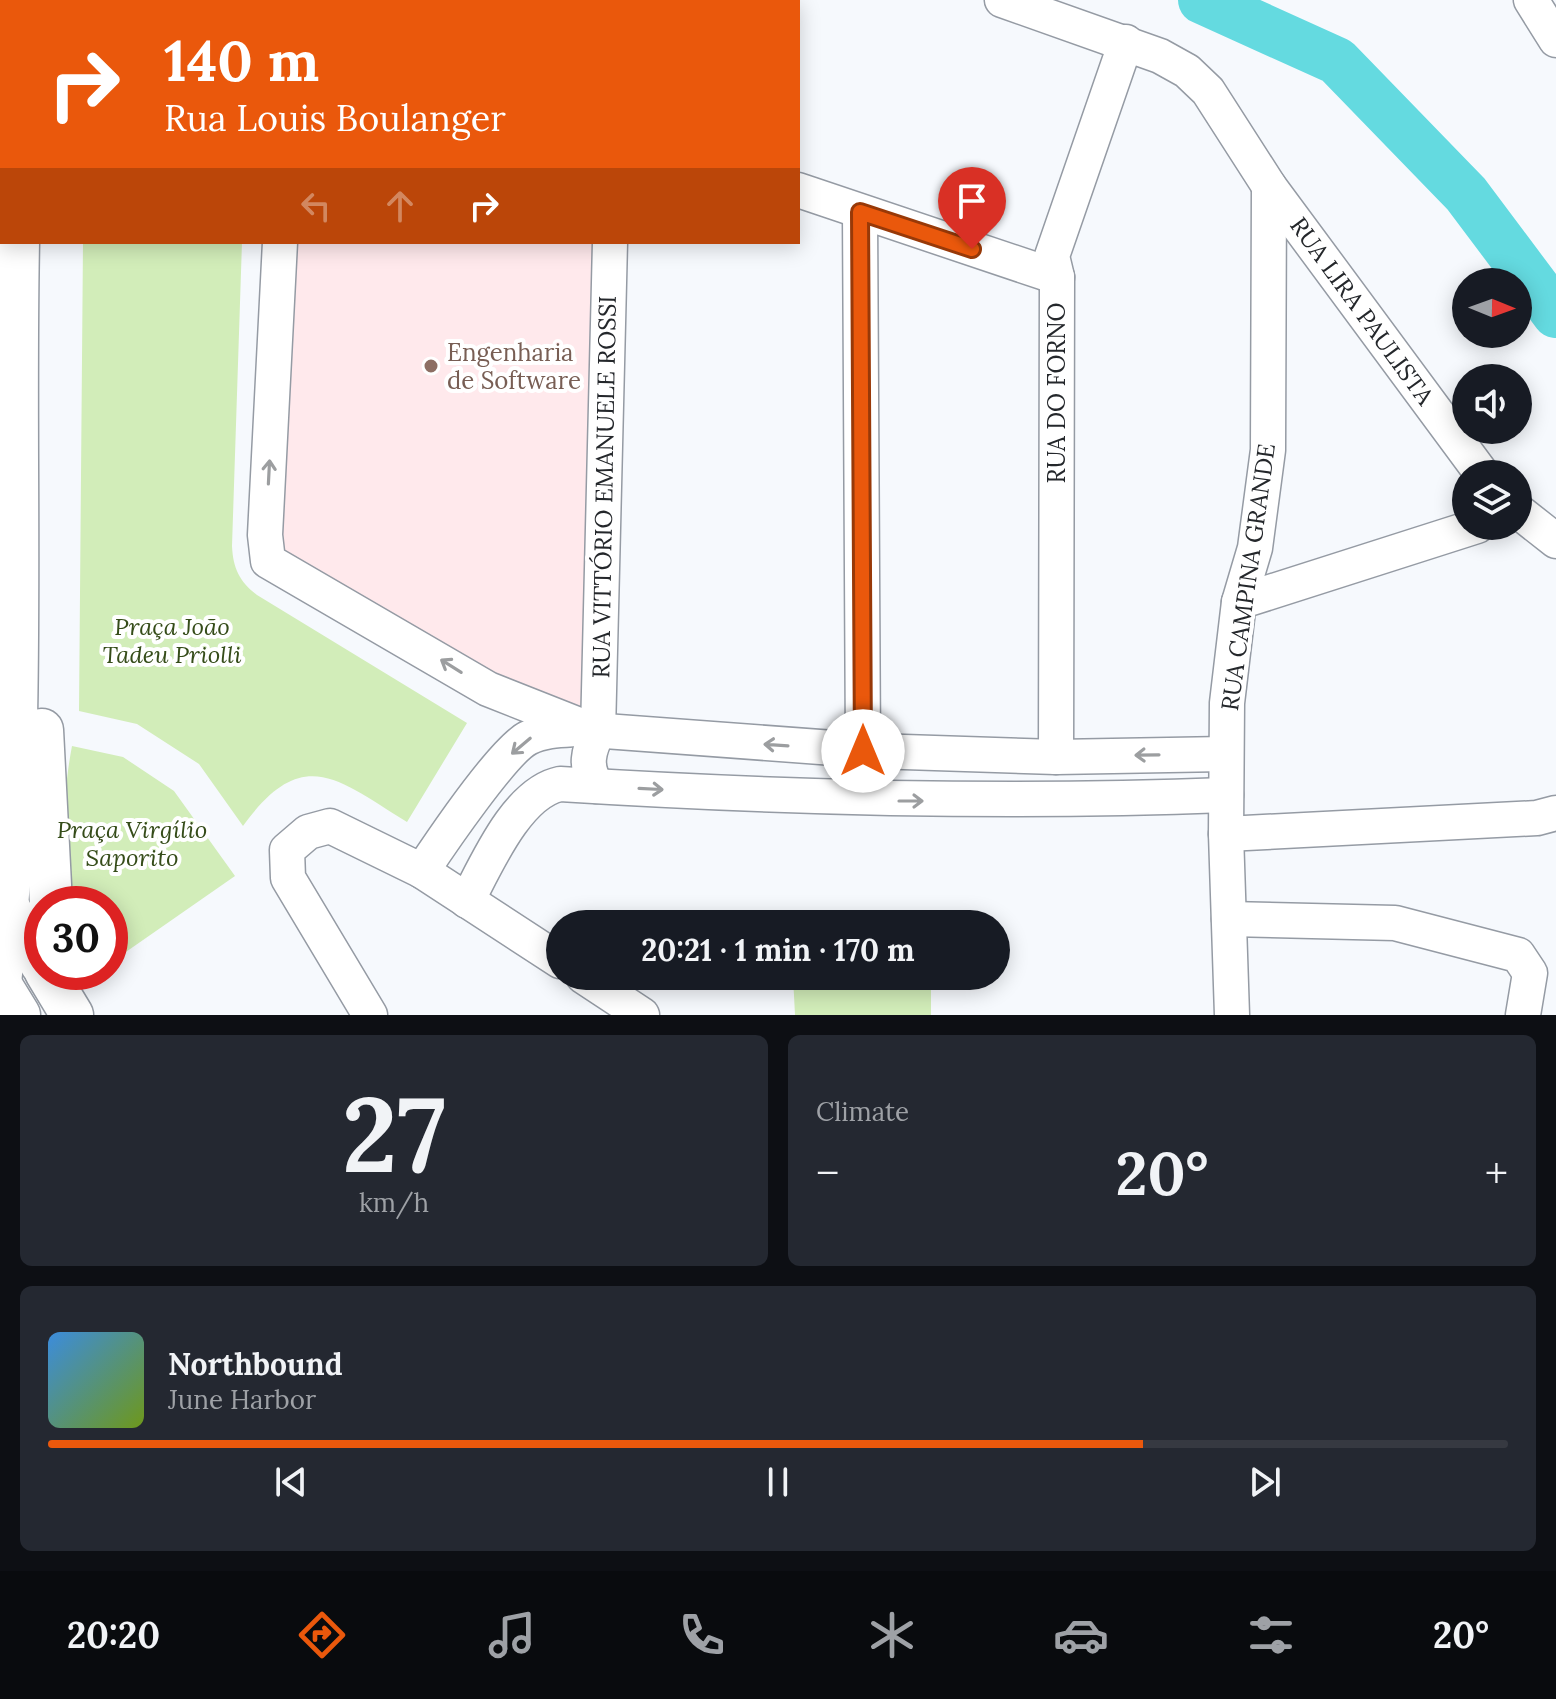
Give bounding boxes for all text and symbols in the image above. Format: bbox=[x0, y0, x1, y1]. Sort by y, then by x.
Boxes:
text: 140 m bbox=[164, 25, 319, 96]
icon: right bbox=[32, 32, 136, 136]
text: Rua Louis Boulanger bbox=[164, 95, 506, 141]
pin bbox=[938, 167, 1006, 249]
icon: arrive bbox=[950, 179, 994, 223]
icon: left bbox=[294, 184, 338, 228]
icon: ahead bbox=[378, 184, 422, 228]
icon: right bbox=[462, 184, 506, 228]
street label: RUA LIRA PAULISTA bbox=[1283, 211, 1441, 412]
north arrow bbox=[1452, 268, 1532, 348]
map controls bbox=[1452, 268, 1532, 540]
street label: RUA VITTÓRIO EMANUELE ROSSI bbox=[585, 295, 623, 679]
street label: RUA DO FORNO bbox=[1041, 302, 1072, 484]
place label: Engenharia de Software bbox=[447, 337, 581, 396]
marker: Engenharia de Software bbox=[422, 357, 440, 375]
button: sound bbox=[1452, 364, 1532, 444]
street label: RUA CAMPINA GRANDE bbox=[1214, 441, 1282, 713]
one-way arrow bbox=[262, 459, 277, 486]
button: layers bbox=[1452, 460, 1532, 540]
park label: Praça João Tadeu Priolli bbox=[102, 611, 242, 670]
one-way arrow bbox=[440, 658, 463, 674]
position arrow bbox=[821, 709, 905, 793]
one-way arrow bbox=[512, 737, 532, 755]
one-way arrow bbox=[763, 737, 790, 752]
one-way arrow bbox=[1134, 747, 1161, 763]
one-way arrow bbox=[637, 782, 664, 797]
one-way arrow bbox=[897, 793, 924, 808]
park label: Praça Virgílio Saporito bbox=[57, 814, 207, 873]
speed limit sign: 30 bbox=[24, 886, 128, 990]
text: 20:21 · 1 min · 170 m bbox=[641, 931, 915, 969]
text: 27 bbox=[342, 1067, 446, 1200]
text: Climate bbox=[816, 1095, 909, 1128]
text: 20° bbox=[1115, 1135, 1209, 1211]
text: − bbox=[816, 1145, 839, 1201]
text: + bbox=[1485, 1145, 1508, 1201]
text: km/h bbox=[359, 1186, 429, 1219]
text: Northbound bbox=[168, 1345, 343, 1383]
text: June Harbor bbox=[168, 1383, 316, 1416]
icon: previous bbox=[269, 1460, 313, 1504]
icon: pause bbox=[756, 1460, 800, 1504]
icon: next bbox=[1243, 1460, 1287, 1504]
icon: directions bbox=[294, 1607, 350, 1663]
icon: music bbox=[484, 1607, 540, 1663]
icon: phone bbox=[674, 1607, 730, 1663]
icon: climate bbox=[864, 1607, 920, 1663]
icon: car bbox=[1053, 1607, 1109, 1663]
icon: filters bbox=[1243, 1607, 1299, 1663]
text: 20:20 bbox=[67, 1612, 160, 1658]
text: 20° bbox=[1433, 1612, 1489, 1658]

